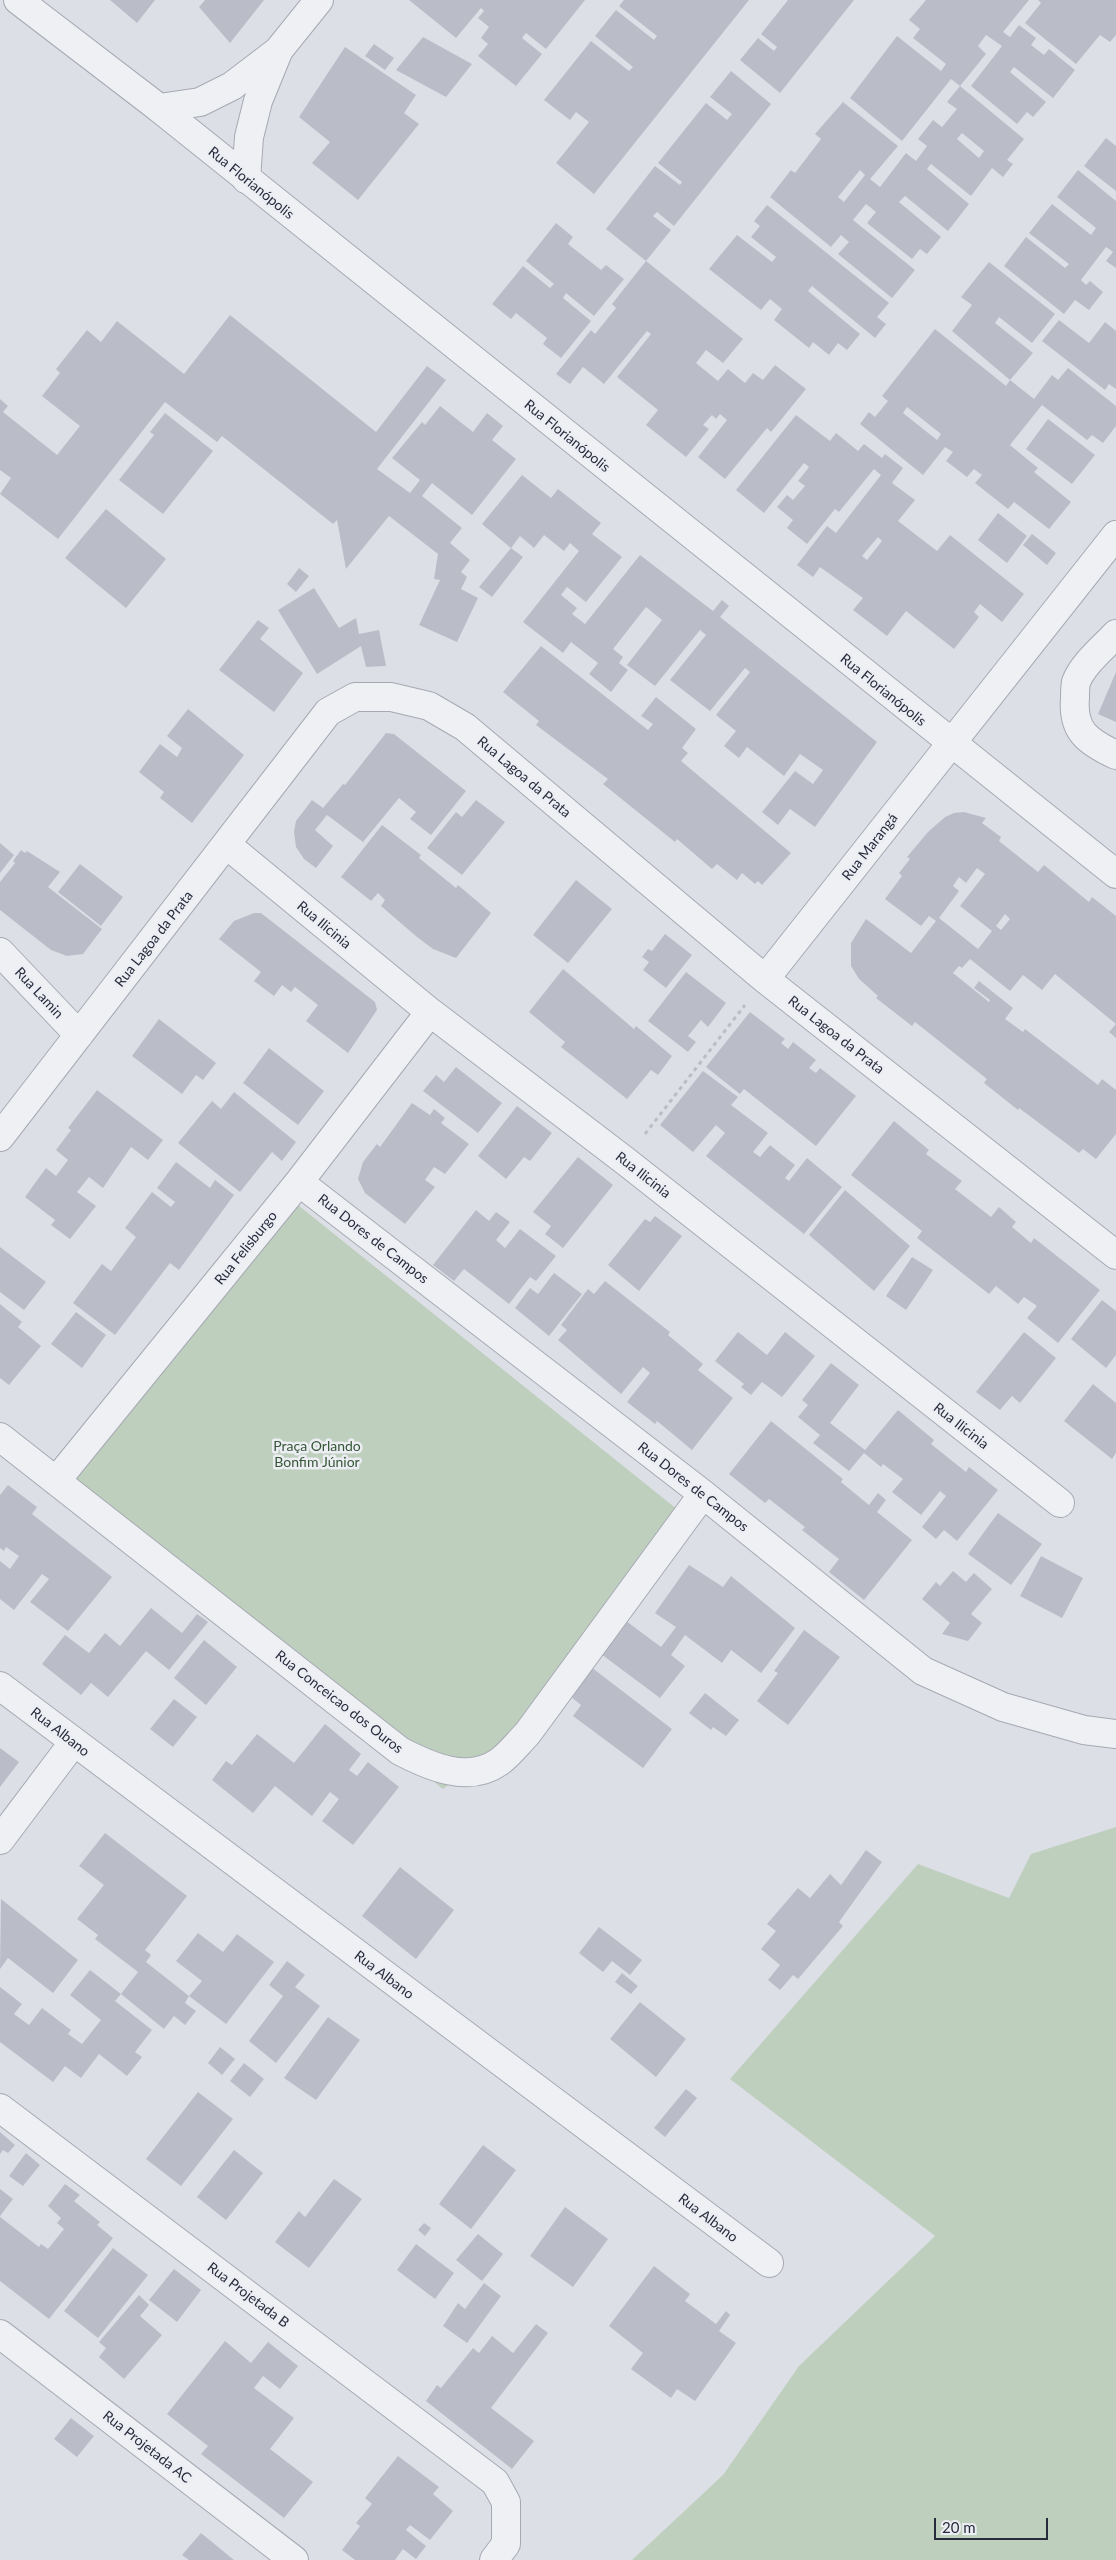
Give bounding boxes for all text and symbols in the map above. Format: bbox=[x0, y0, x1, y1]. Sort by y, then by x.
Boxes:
street label: Rua Florianópolis bbox=[205, 143, 297, 223]
street label: Rua Florianópolis bbox=[521, 396, 613, 476]
street label: Rua Florianópolis bbox=[837, 650, 929, 730]
street label: Rua Lagoa da Prata bbox=[474, 733, 574, 821]
street label: Rua Marangá bbox=[839, 810, 901, 884]
street label: Rua Lagoa da Prata bbox=[111, 888, 197, 990]
street label: Rua Ilicinia bbox=[294, 898, 354, 952]
street label: Rua Lamin bbox=[11, 964, 67, 1022]
street label: Rua Lagoa da Prata bbox=[785, 992, 887, 1078]
street label: Rua Ilicinia bbox=[612, 1148, 674, 1202]
street label: Rua Dores de Campos bbox=[314, 1191, 432, 1287]
street label: Rua Felisburgo bbox=[211, 1208, 281, 1288]
street label: Rua Ilicinia bbox=[930, 1399, 992, 1453]
park label: Praça Orlando Bonfim Júnior bbox=[273, 1438, 361, 1470]
street label: Rua Dores de Campos bbox=[634, 1439, 752, 1535]
street label: Rua Conceicao dos Ouros bbox=[272, 1647, 406, 1757]
street label: Rua Albano bbox=[27, 1704, 93, 1760]
street label: Rua Albano bbox=[351, 1947, 417, 2003]
street label: Rua Albano bbox=[675, 2190, 741, 2246]
street label: Rua Projetada B bbox=[204, 2259, 292, 2331]
street label: Rua Projetada AC bbox=[99, 2407, 195, 2487]
scale bar bbox=[936, 2508, 1050, 2540]
text: 20 m bbox=[942, 2518, 976, 2536]

